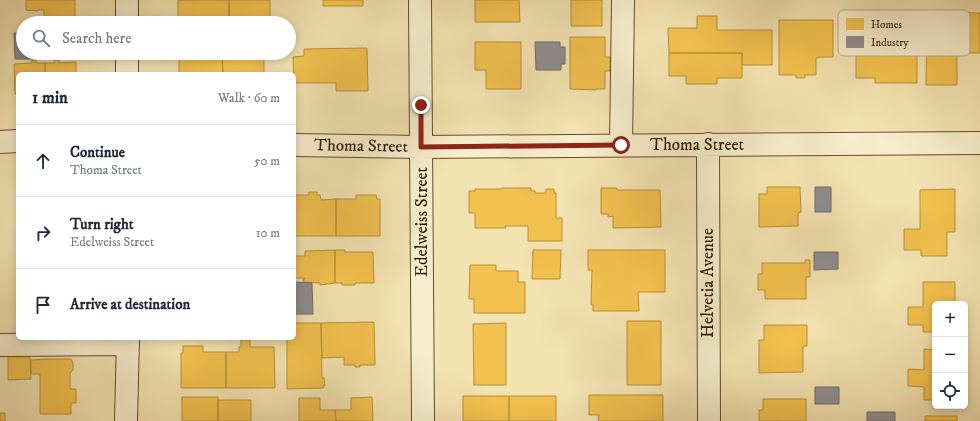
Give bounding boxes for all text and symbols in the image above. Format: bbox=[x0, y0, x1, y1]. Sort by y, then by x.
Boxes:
legend bbox=[838, 10, 970, 56]
search box bbox=[16, 16, 296, 60]
text: Homes bbox=[871, 18, 902, 32]
icon: search bbox=[30, 27, 52, 49]
text: Search here bbox=[62, 29, 131, 48]
text: Industry bbox=[871, 36, 909, 50]
text: 1 min bbox=[32, 87, 68, 109]
text: Walk · 60 m bbox=[218, 90, 280, 106]
route end bbox=[412, 96, 430, 114]
street label: Thoma Street bbox=[314, 134, 409, 158]
street label: Thoma Street bbox=[650, 134, 744, 156]
route start bbox=[612, 136, 630, 154]
text: Continue bbox=[70, 143, 125, 162]
icon: ahead bbox=[32, 150, 54, 172]
text: 50 m bbox=[254, 153, 280, 169]
text: Thoma Street bbox=[70, 162, 142, 178]
street label: Edelweiss Street bbox=[411, 166, 433, 277]
text: Turn right bbox=[70, 215, 133, 234]
icon: right bbox=[32, 222, 54, 244]
text: 10 m bbox=[256, 225, 280, 241]
street label: Helvetia Avenue bbox=[697, 228, 719, 338]
text: Edelweiss Street bbox=[70, 234, 154, 250]
icon: arrive bbox=[32, 294, 54, 316]
text: Arrive at destination bbox=[70, 295, 190, 314]
map controls bbox=[932, 301, 968, 409]
button: + bbox=[932, 301, 968, 337]
button: − bbox=[932, 337, 968, 373]
button: locate bbox=[932, 373, 968, 409]

